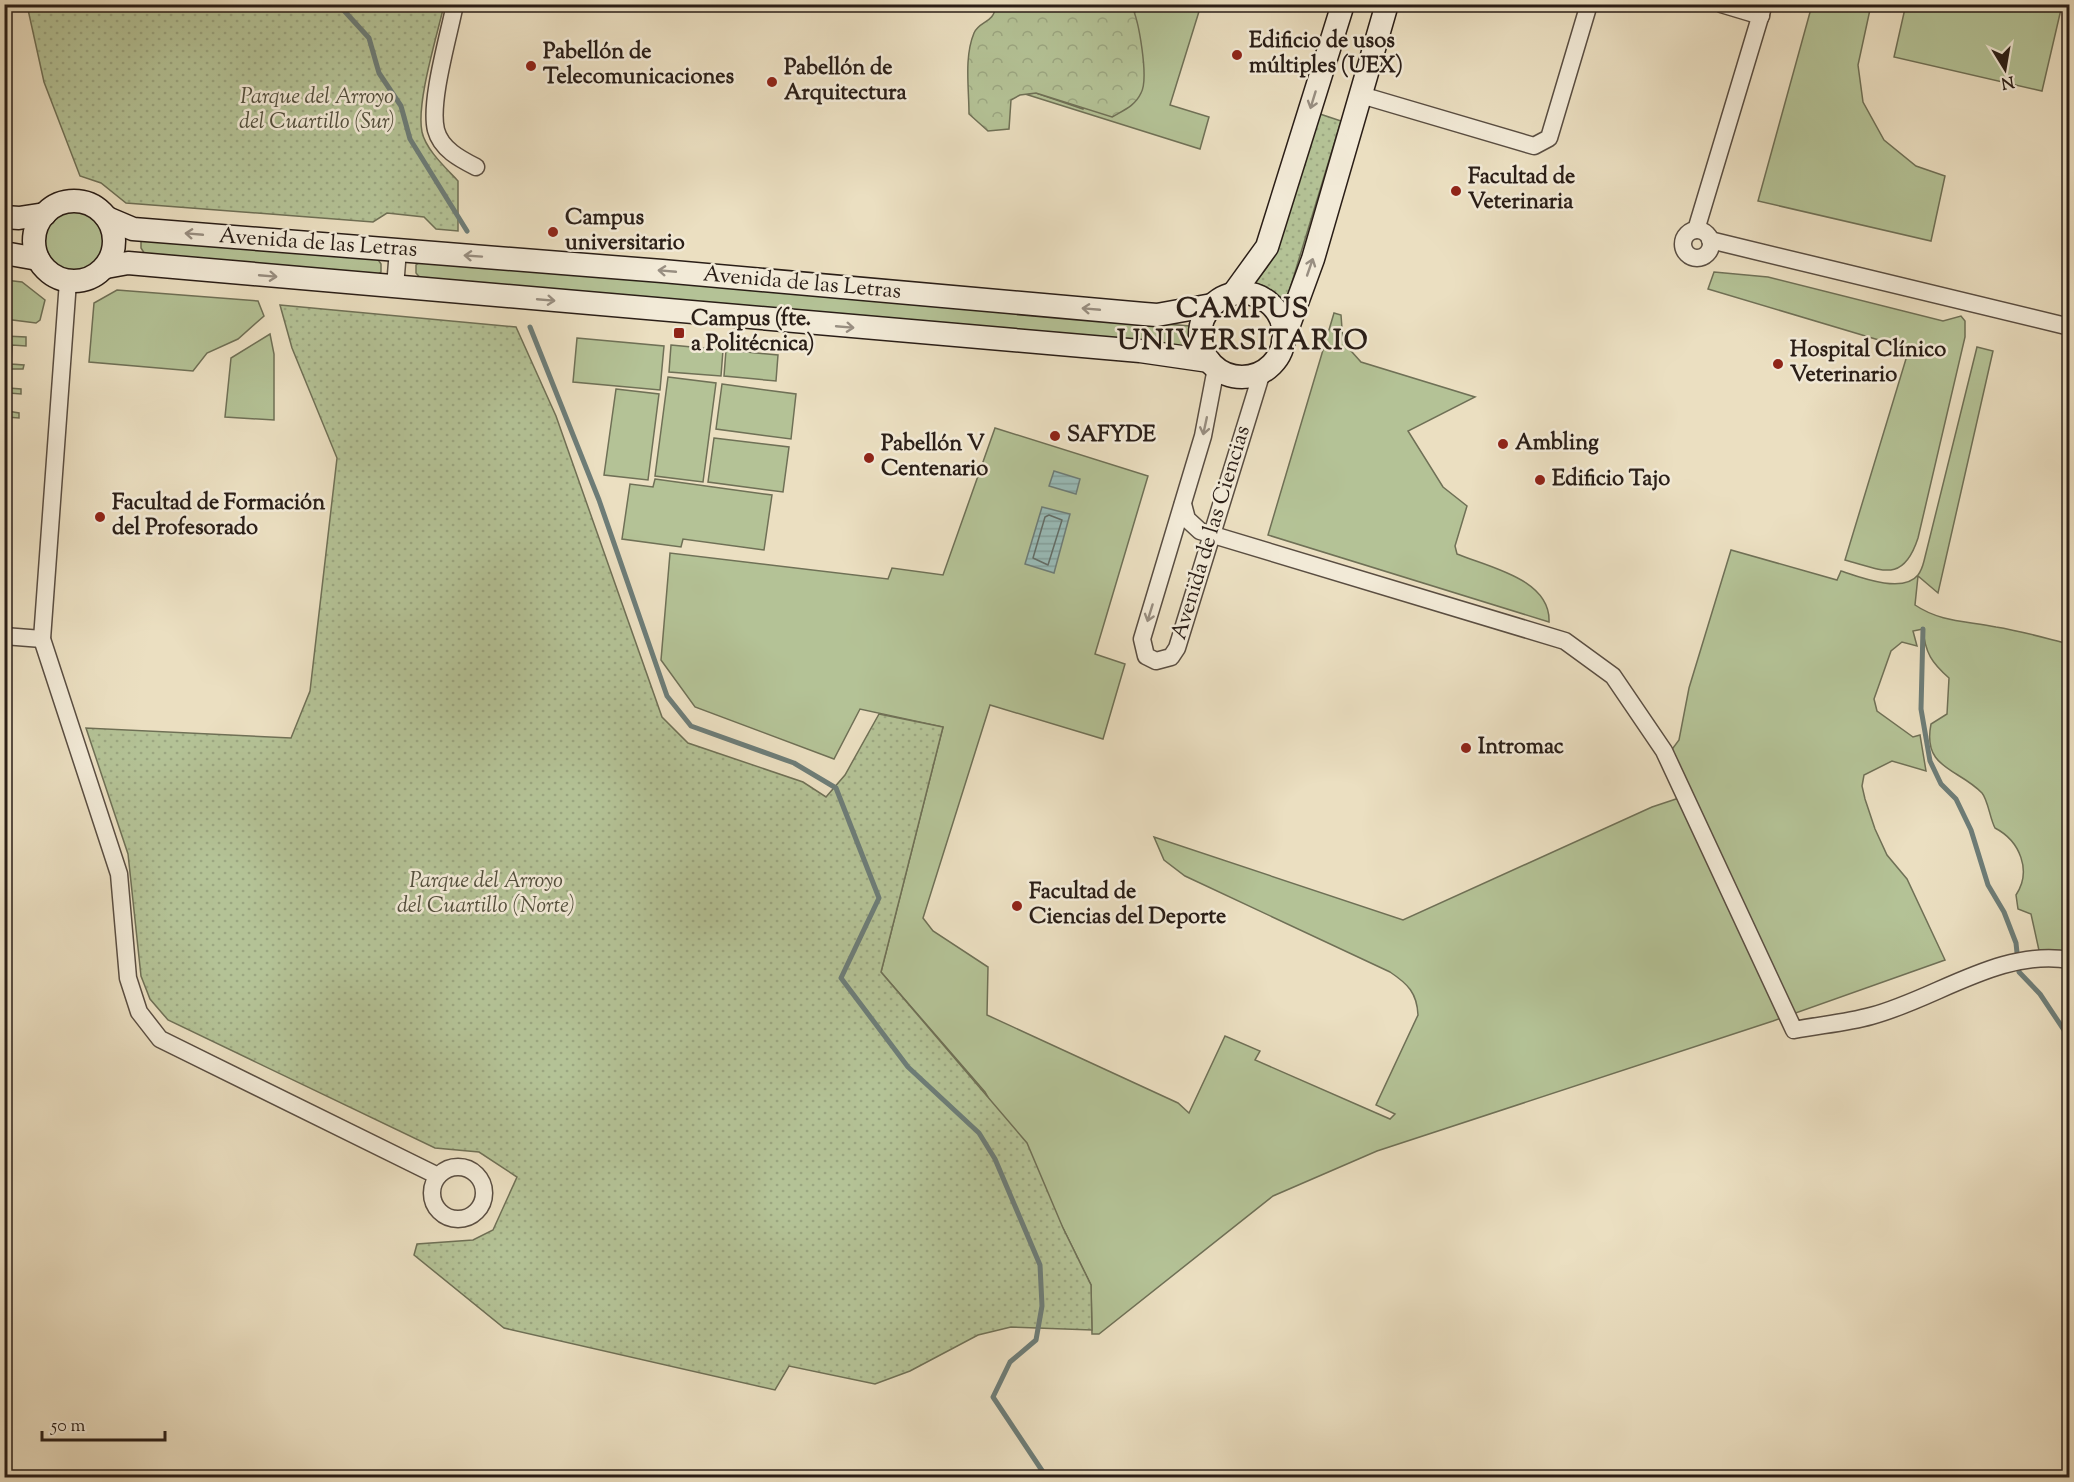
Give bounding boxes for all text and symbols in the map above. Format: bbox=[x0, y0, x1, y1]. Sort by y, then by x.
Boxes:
place label: Edificio de usos múltiples (UEX) bbox=[1249, 26, 1403, 83]
place label: Pabellón de Telecomunicaciones bbox=[543, 37, 735, 94]
north arrow bbox=[1975, 39, 2035, 99]
marker: Edificio de usos múltiples (UEX) bbox=[1230, 48, 1244, 62]
place label: Pabellón de Arquitectura bbox=[784, 53, 908, 110]
marker: Pabellón de Telecomunicaciones bbox=[524, 59, 538, 73]
text: N bbox=[1999, 69, 2016, 94]
marker: Pabellón de Arquitectura bbox=[765, 75, 779, 89]
park label: Parque del Arroyo del Cuartillo (Sur) bbox=[239, 82, 395, 139]
one-way arrow bbox=[1307, 90, 1318, 109]
place label: Facultad de Veterinaria bbox=[1468, 162, 1575, 219]
marker: Facultad de Veterinaria bbox=[1449, 184, 1463, 198]
place label: Campus universitario bbox=[565, 203, 685, 260]
street label: Avenida de las Letras bbox=[218, 221, 418, 267]
marker: Campus universitario bbox=[546, 225, 560, 239]
one-way arrow bbox=[185, 228, 205, 239]
one-way arrow bbox=[463, 250, 483, 261]
one-way arrow bbox=[1305, 258, 1316, 276]
street label: Avenida de las Letras bbox=[702, 259, 902, 309]
one-way arrow bbox=[658, 265, 677, 276]
one-way arrow bbox=[258, 271, 278, 282]
district label: CAMPUS UNIVERSITARIO bbox=[1117, 290, 1369, 362]
one-way arrow bbox=[536, 295, 556, 306]
one-way arrow bbox=[1082, 303, 1102, 314]
place label: Campus (fte. a Politécnica) bbox=[691, 304, 815, 361]
one-way arrow bbox=[835, 322, 854, 333]
marker: Campus (fte. a Politécnica) bbox=[672, 326, 686, 340]
place label: Hospital Clínico Veterinario bbox=[1790, 335, 1946, 392]
marker: Hospital Clínico Veterinario bbox=[1771, 357, 1785, 371]
one-way arrow bbox=[1199, 415, 1210, 435]
place label: SAFYDE bbox=[1067, 420, 1157, 452]
street label: Avenida de las Ciencias bbox=[1164, 422, 1260, 644]
place label: Ambling bbox=[1515, 428, 1599, 460]
place label: Pabellón V Centenario bbox=[881, 429, 988, 486]
marker: SAFYDE bbox=[1048, 429, 1062, 443]
marker: Ambling bbox=[1496, 437, 1510, 451]
marker: Pabellón V Centenario bbox=[862, 451, 876, 465]
place label: Edificio Tajo bbox=[1552, 464, 1670, 496]
marker: Edificio Tajo bbox=[1533, 473, 1547, 487]
place label: Facultad de Formación del Profesorado bbox=[112, 488, 325, 545]
marker: Facultad de Formación del Profesorado bbox=[93, 510, 107, 524]
one-way arrow bbox=[1144, 603, 1155, 622]
place label: Intromac bbox=[1478, 732, 1564, 764]
marker: Intromac bbox=[1459, 741, 1473, 755]
park label: Parque del Arroyo del Cuartillo (Norte) bbox=[397, 866, 575, 923]
place label: Facultad de Ciencias del Deporte bbox=[1029, 877, 1226, 934]
marker: Facultad de Ciencias del Deporte bbox=[1010, 899, 1024, 913]
scale bar bbox=[42, 1404, 165, 1442]
text: 50 m bbox=[50, 1414, 86, 1440]

